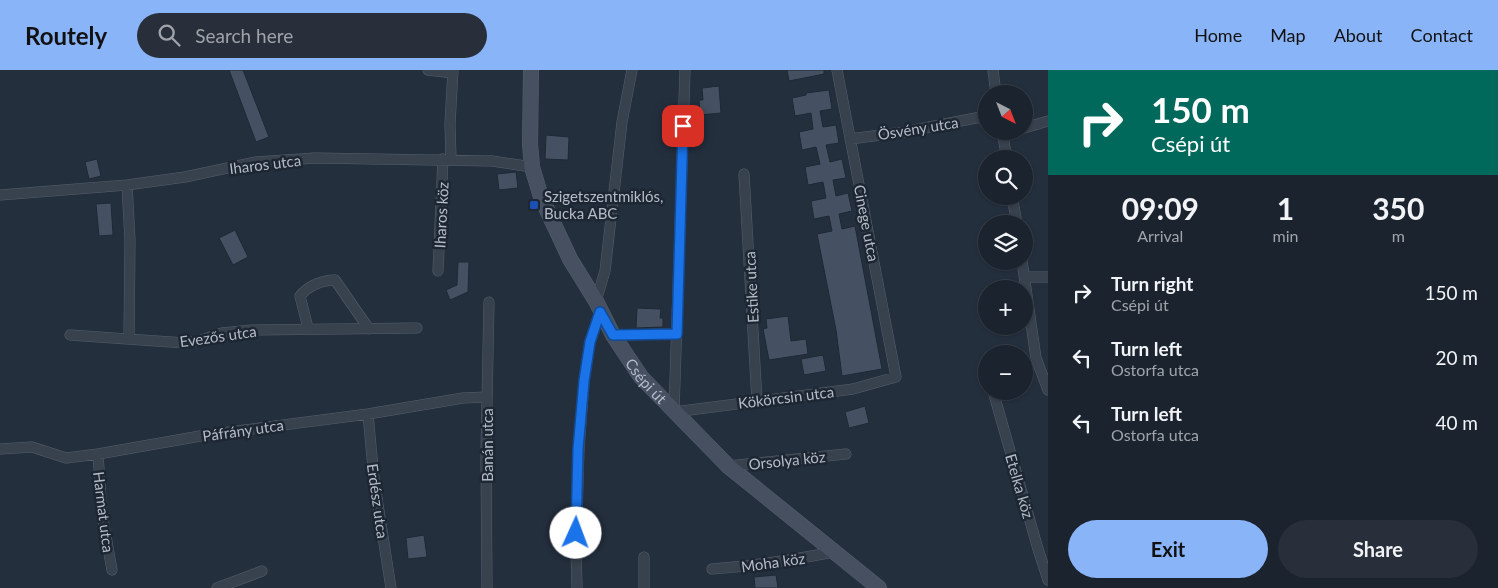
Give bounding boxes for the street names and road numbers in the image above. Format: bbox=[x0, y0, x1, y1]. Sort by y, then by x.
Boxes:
street label: Ösvény utca bbox=[876, 113, 960, 143]
street label: Iharos utca bbox=[228, 151, 302, 177]
street label: Iharos köz bbox=[430, 181, 452, 249]
street label: Cinege utca bbox=[851, 183, 883, 263]
street label: Estike utca bbox=[740, 251, 762, 323]
street label: Evezős utca bbox=[178, 322, 258, 350]
street label: Csépi út bbox=[622, 355, 671, 408]
street label: Kökörcsin utca bbox=[737, 382, 835, 412]
street label: Banán utca bbox=[478, 408, 496, 482]
street label: Páfrány utca bbox=[201, 415, 285, 445]
street label: Orsolya köz bbox=[748, 447, 826, 473]
street label: Etelka köz bbox=[1002, 452, 1038, 521]
street label: Erdész utca bbox=[364, 462, 392, 540]
street label: Harmat utca bbox=[90, 471, 118, 553]
street label: Moha köz bbox=[740, 549, 806, 575]

